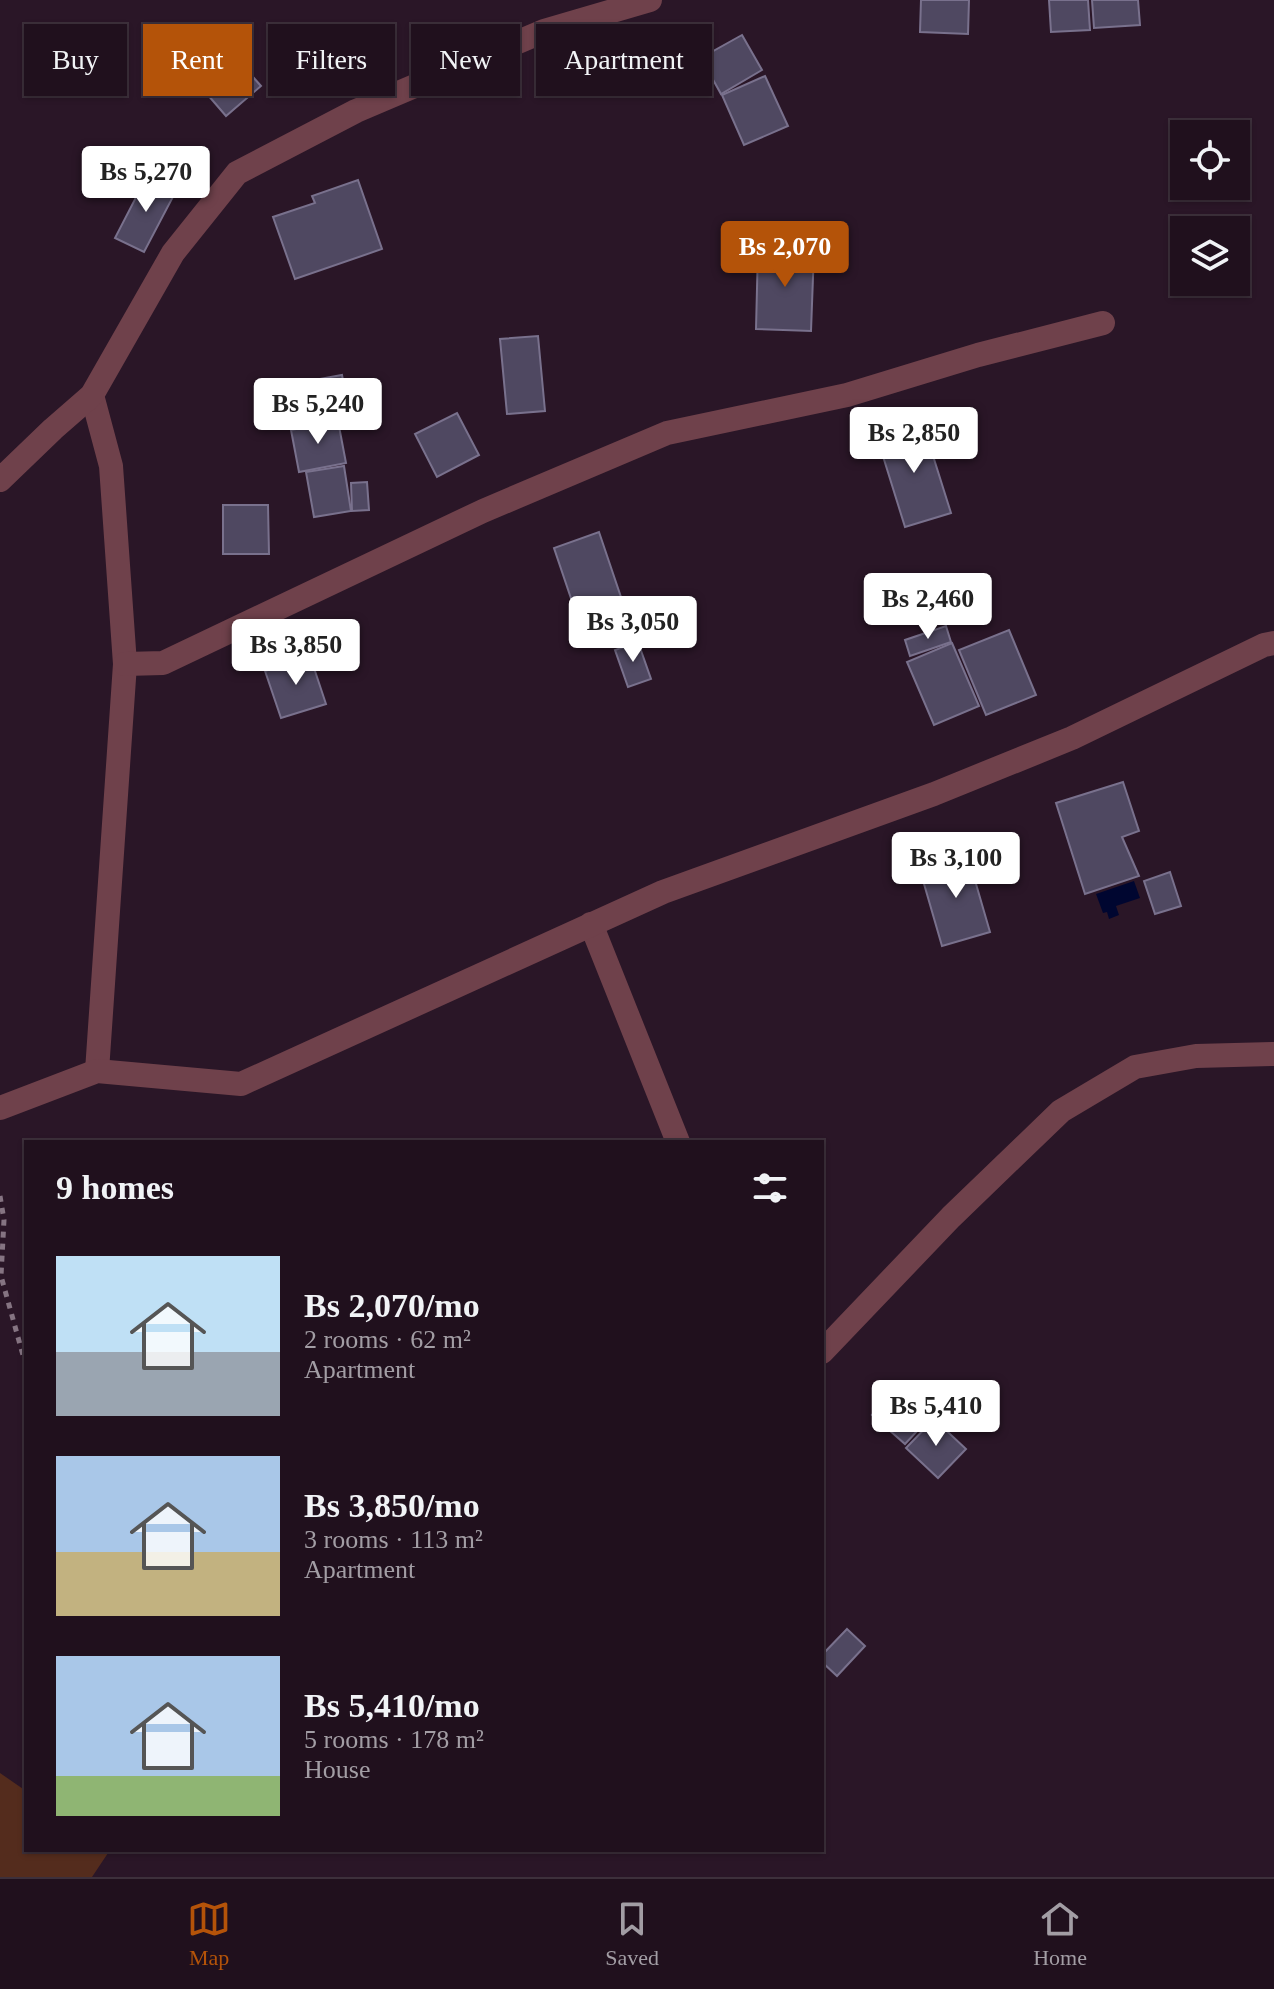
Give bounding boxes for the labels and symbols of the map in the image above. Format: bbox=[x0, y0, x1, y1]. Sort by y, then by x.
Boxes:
pin: Bs 5,270 bbox=[63, 146, 229, 214]
pin: Bs 2,070 bbox=[702, 221, 868, 289]
pin: Bs 5,240 bbox=[235, 378, 401, 446]
pin: Bs 2,850 bbox=[831, 407, 997, 475]
pin: Bs 2,460 bbox=[845, 573, 1011, 641]
pin: Bs 3,050 bbox=[550, 596, 716, 664]
pin: Bs 3,850 bbox=[213, 619, 379, 687]
pin: Bs 3,100 bbox=[873, 832, 1039, 900]
pin: Bs 5,410 bbox=[853, 1380, 1019, 1448]

